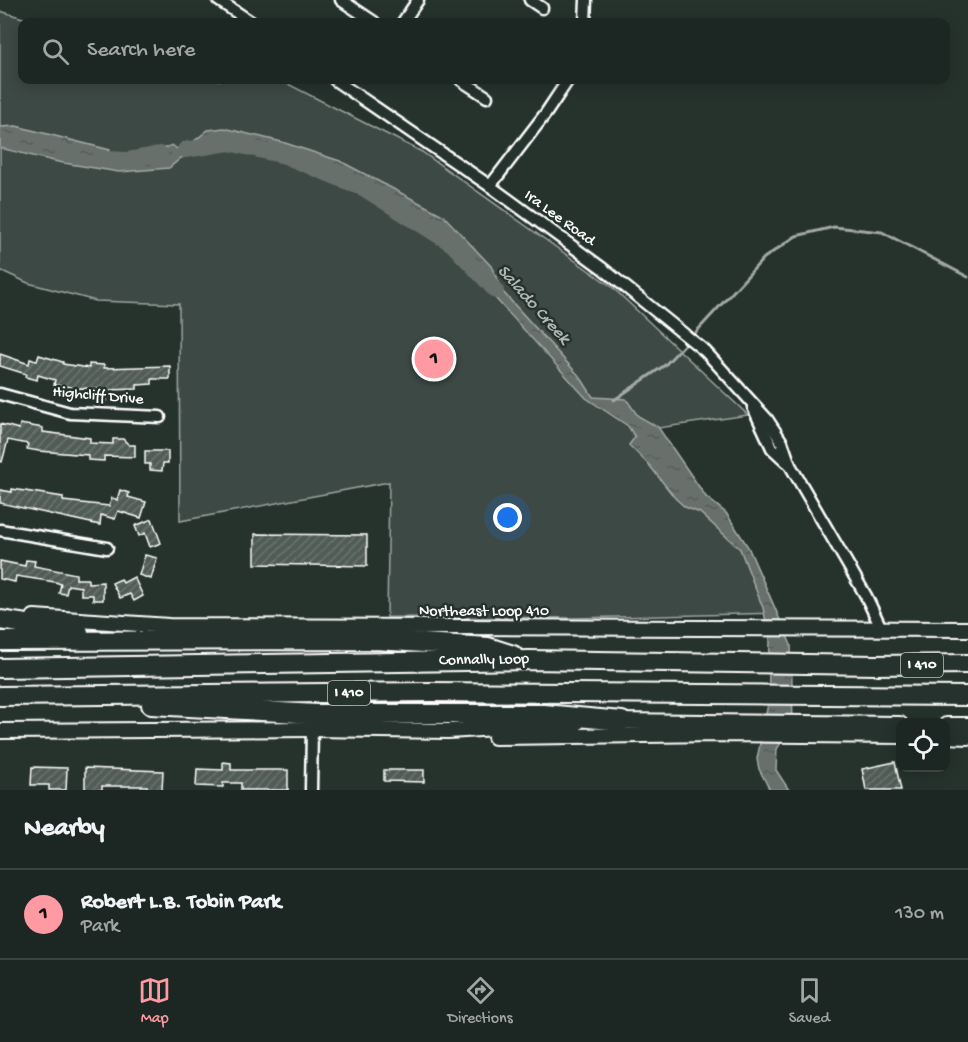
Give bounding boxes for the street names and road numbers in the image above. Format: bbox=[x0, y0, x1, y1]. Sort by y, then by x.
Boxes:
street label: Ira Lee Road bbox=[520, 187, 600, 252]
street label: Highcliff Drive bbox=[52, 384, 145, 411]
street label: Northeast Loop 410 bbox=[419, 603, 549, 622]
street label: Connally Loop bbox=[439, 651, 529, 671]
road number: I 410 bbox=[901, 653, 943, 677]
road number: I 410 bbox=[328, 681, 370, 705]

